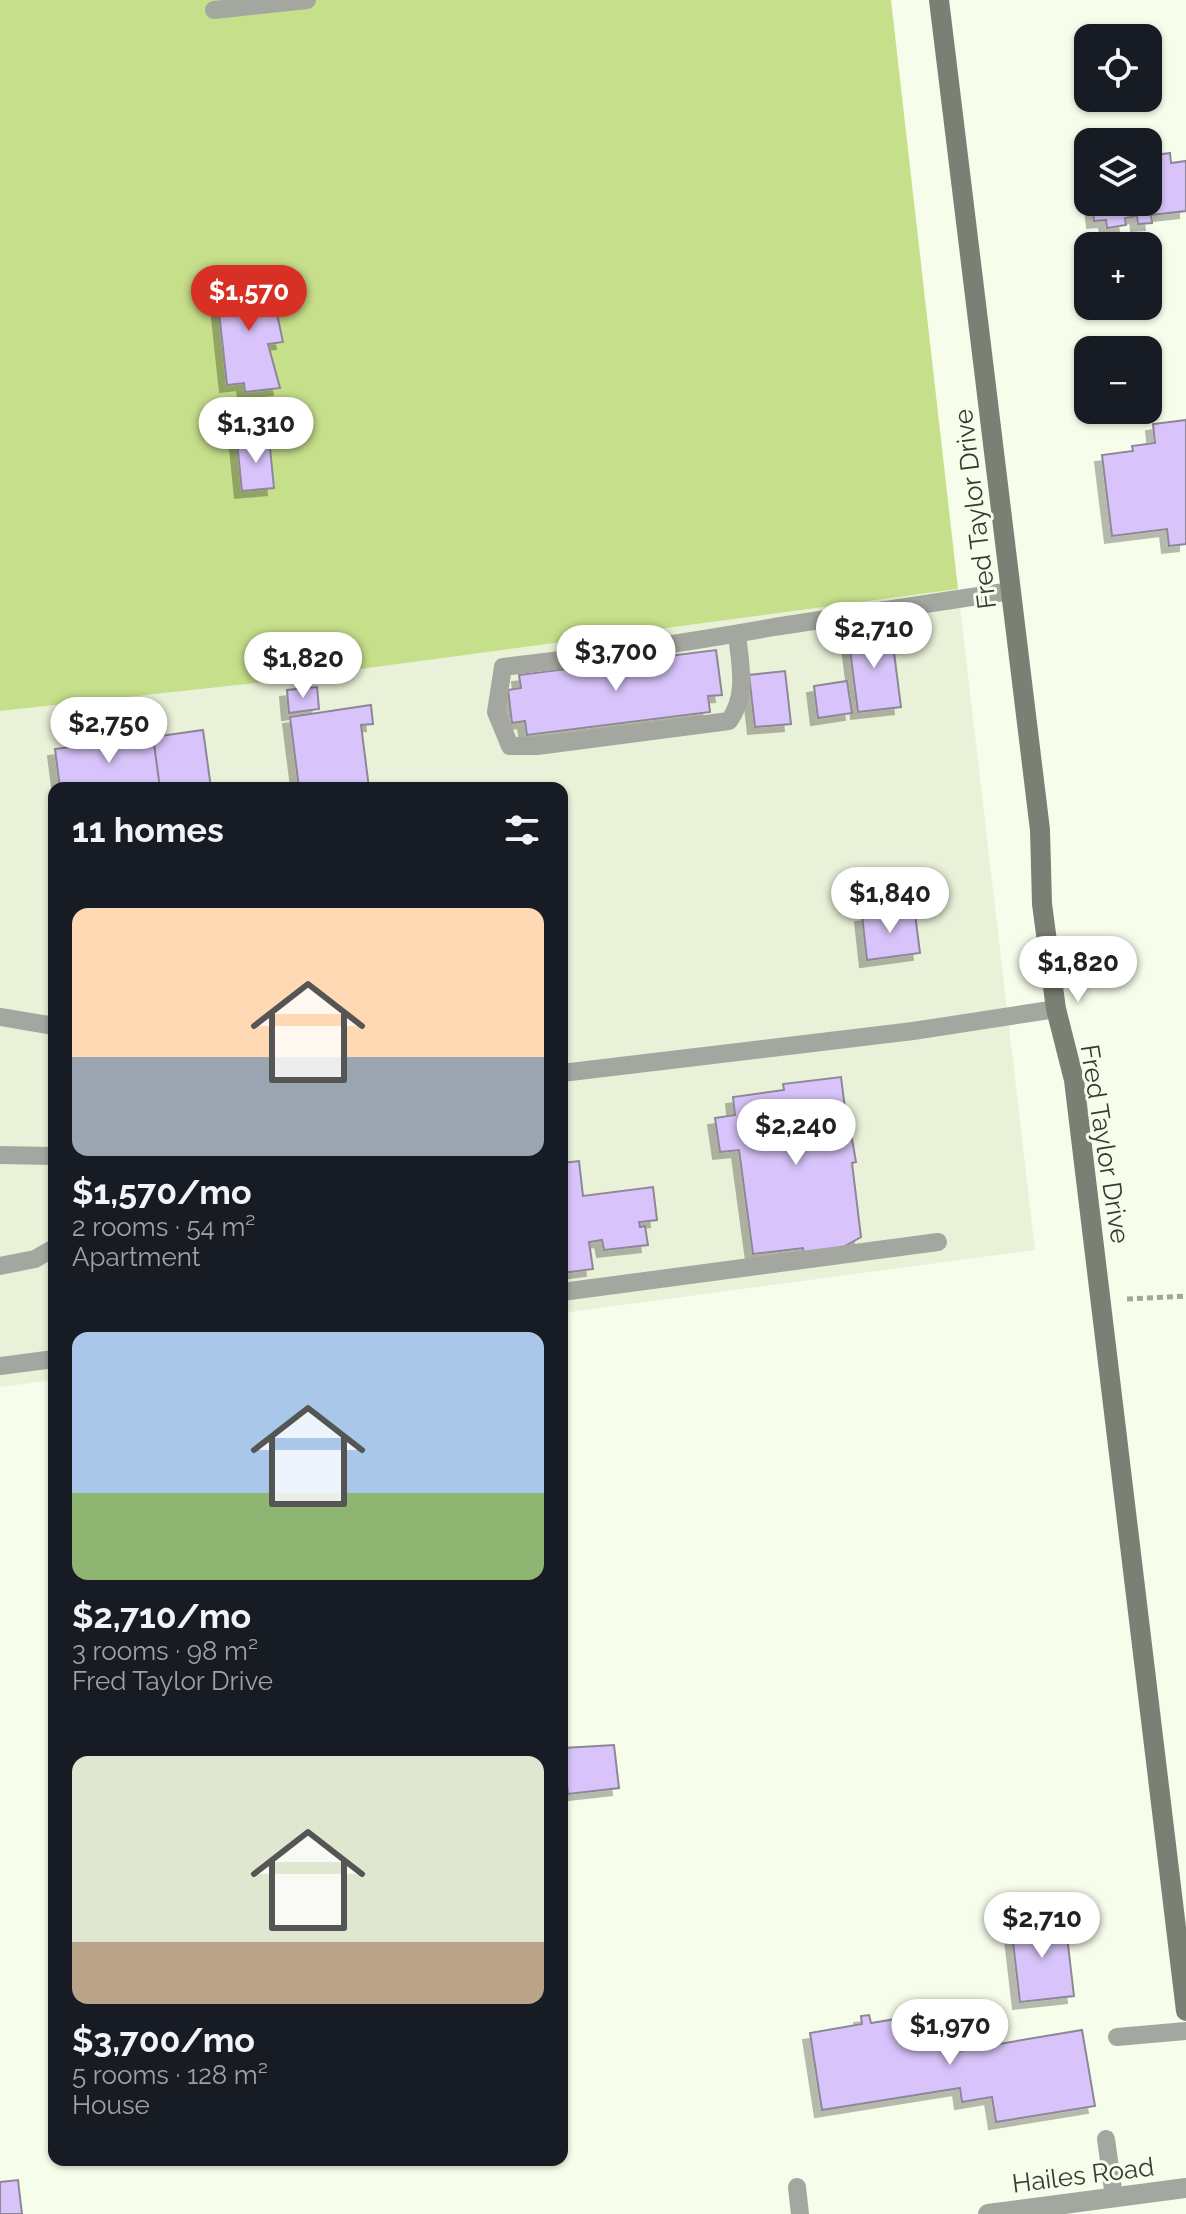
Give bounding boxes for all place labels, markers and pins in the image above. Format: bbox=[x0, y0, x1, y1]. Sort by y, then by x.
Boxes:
pin: $1,570 bbox=[184, 265, 314, 333]
pin: $1,310 bbox=[191, 397, 321, 465]
pin: $2,710 bbox=[809, 602, 939, 670]
pin: $3,700 bbox=[551, 625, 681, 693]
pin: $1,820 bbox=[238, 632, 368, 700]
pin: $2,750 bbox=[44, 697, 174, 765]
pin: $1,840 bbox=[825, 867, 955, 935]
pin: $1,820 bbox=[1013, 936, 1143, 1004]
pin: $2,240 bbox=[731, 1099, 861, 1167]
pin: $2,710 bbox=[977, 1892, 1107, 1960]
pin: $1,970 bbox=[885, 1999, 1015, 2067]

